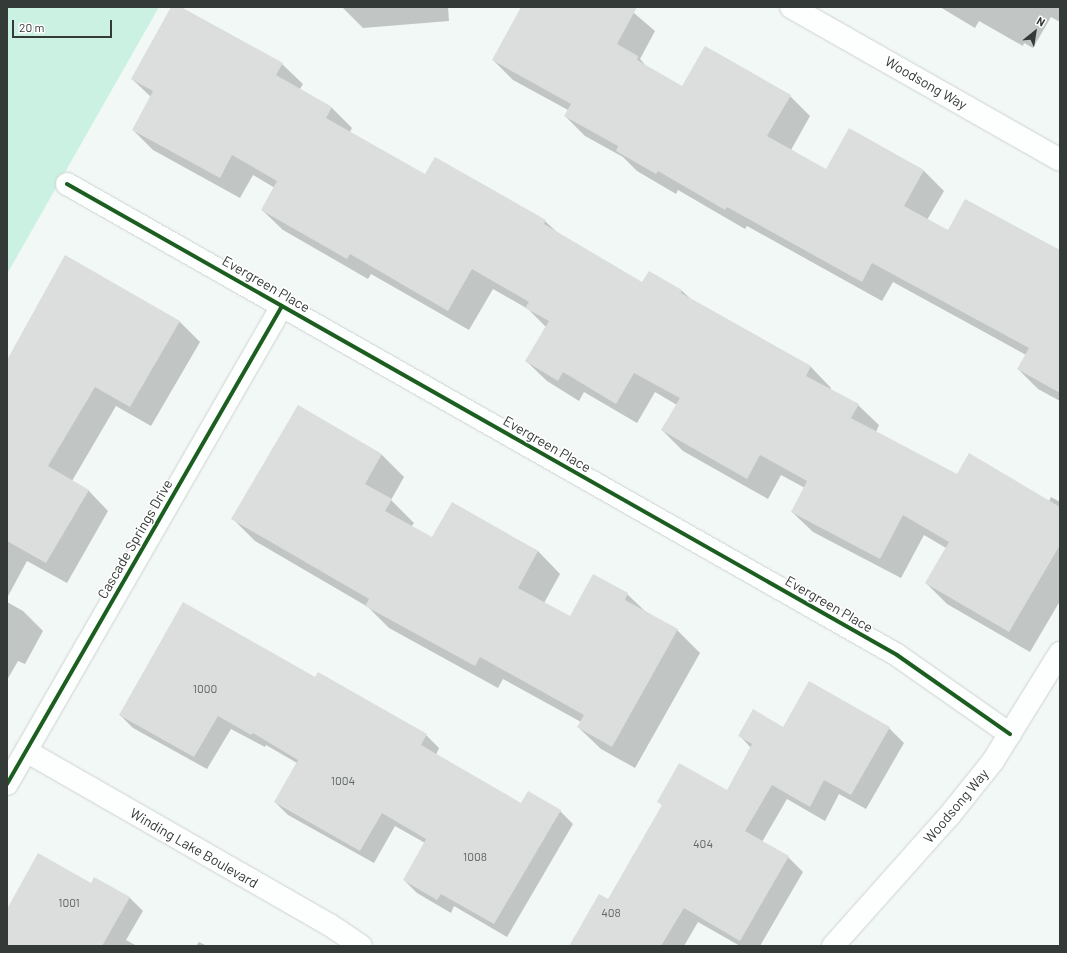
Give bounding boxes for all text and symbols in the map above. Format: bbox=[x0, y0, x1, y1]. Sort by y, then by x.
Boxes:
scale bar bbox=[14, 12, 114, 38]
north arrow bbox=[1015, 12, 1055, 52]
text: N bbox=[1035, 14, 1048, 29]
text: 20 m bbox=[19, 20, 45, 34]
street label: Woodsong Way bbox=[882, 53, 970, 113]
street label: Evergreen Place bbox=[219, 252, 313, 316]
street label: Evergreen Place bbox=[500, 412, 594, 476]
street label: Cascade Springs Drive bbox=[94, 476, 176, 602]
street label: Evergreen Place bbox=[782, 572, 876, 636]
house number: 1000 bbox=[193, 682, 217, 696]
street label: Woodsong Way bbox=[920, 765, 992, 847]
house number: 1004 bbox=[331, 774, 355, 788]
street label: Winding Lake Boulevard bbox=[127, 804, 261, 892]
house number: 404 bbox=[693, 837, 713, 851]
house number: 1008 bbox=[463, 850, 487, 864]
house number: 1001 bbox=[58, 896, 80, 910]
house number: 408 bbox=[601, 906, 621, 920]

